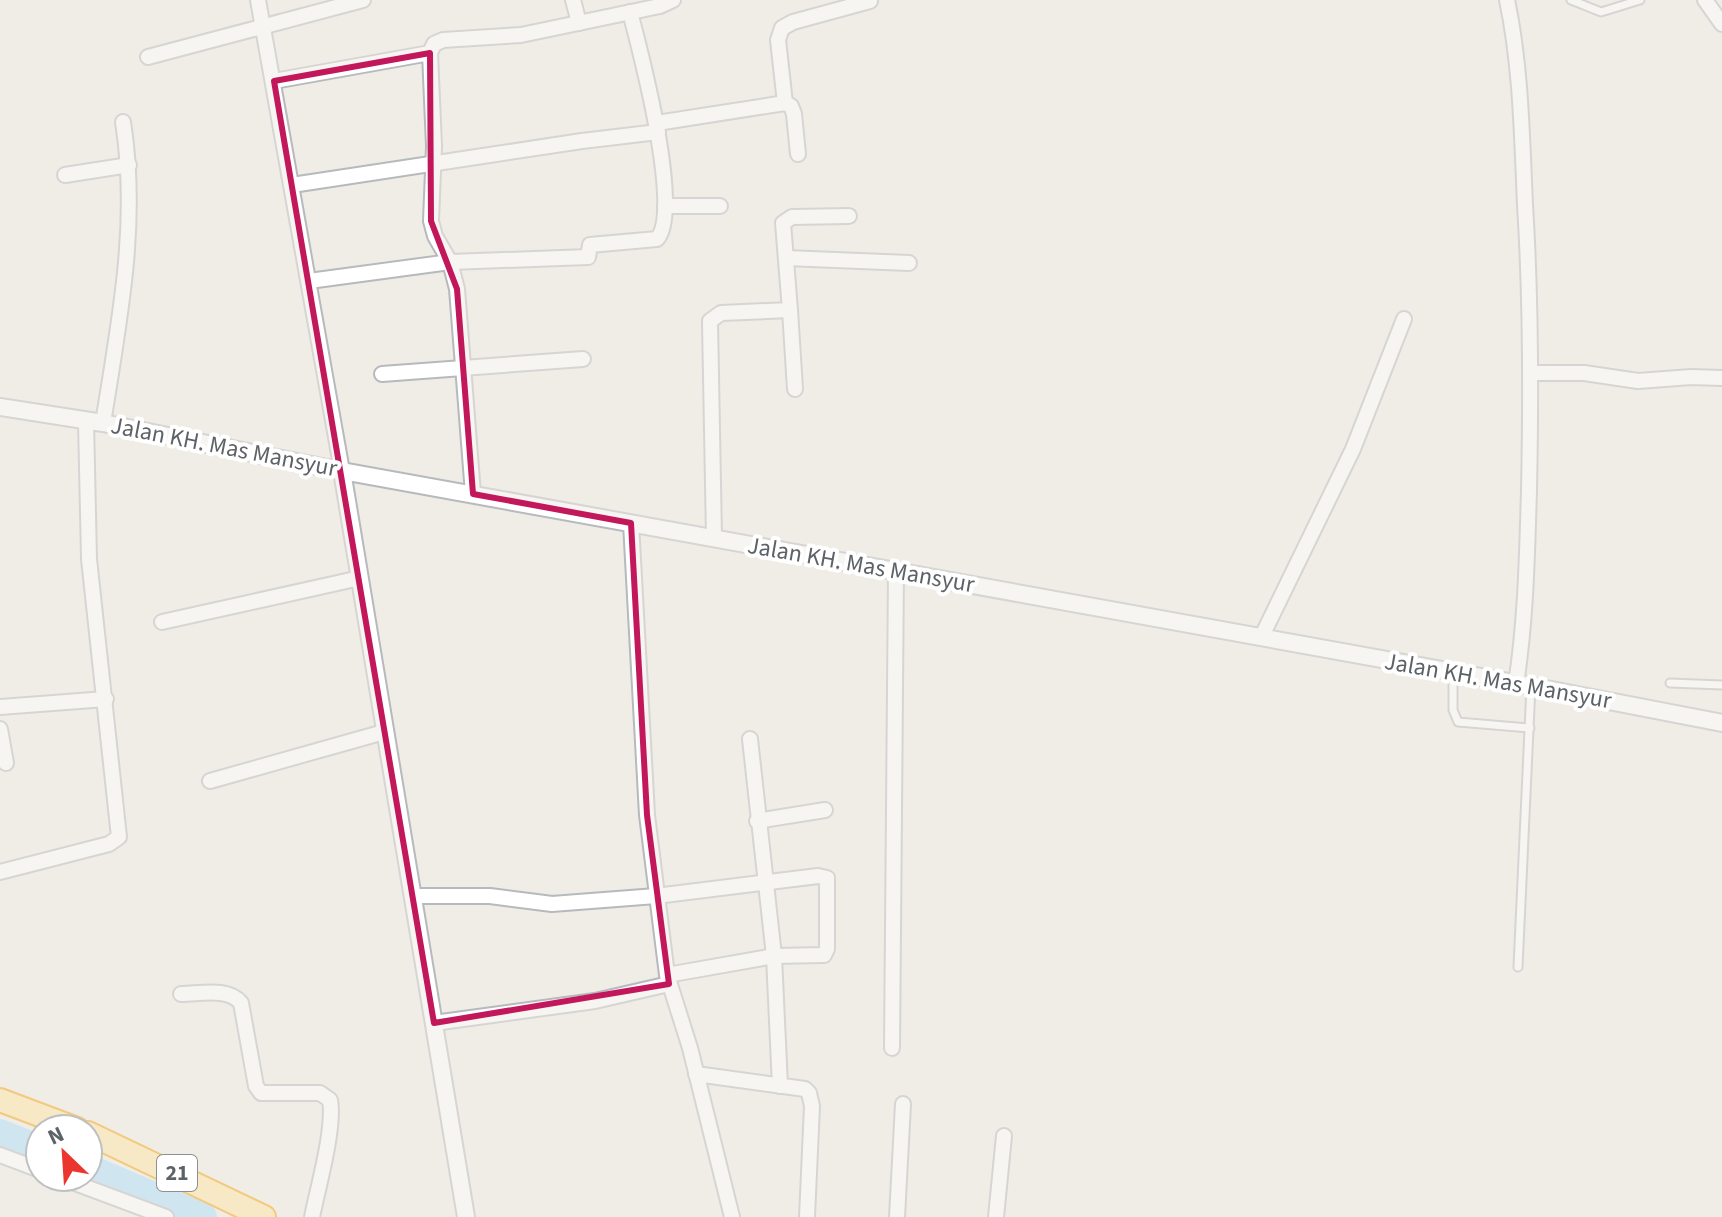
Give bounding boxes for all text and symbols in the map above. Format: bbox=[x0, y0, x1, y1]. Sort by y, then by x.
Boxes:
street label: Jalan KH. Mas Mansyur bbox=[108, 408, 341, 486]
street label: Jalan KH. Mas Mansyur bbox=[745, 528, 978, 602]
street label: Jalan KH. Mas Mansyur bbox=[1382, 644, 1615, 718]
north arrow bbox=[24, 1113, 104, 1193]
text: N bbox=[43, 1118, 69, 1153]
road number: 21 bbox=[157, 1155, 197, 1191]

